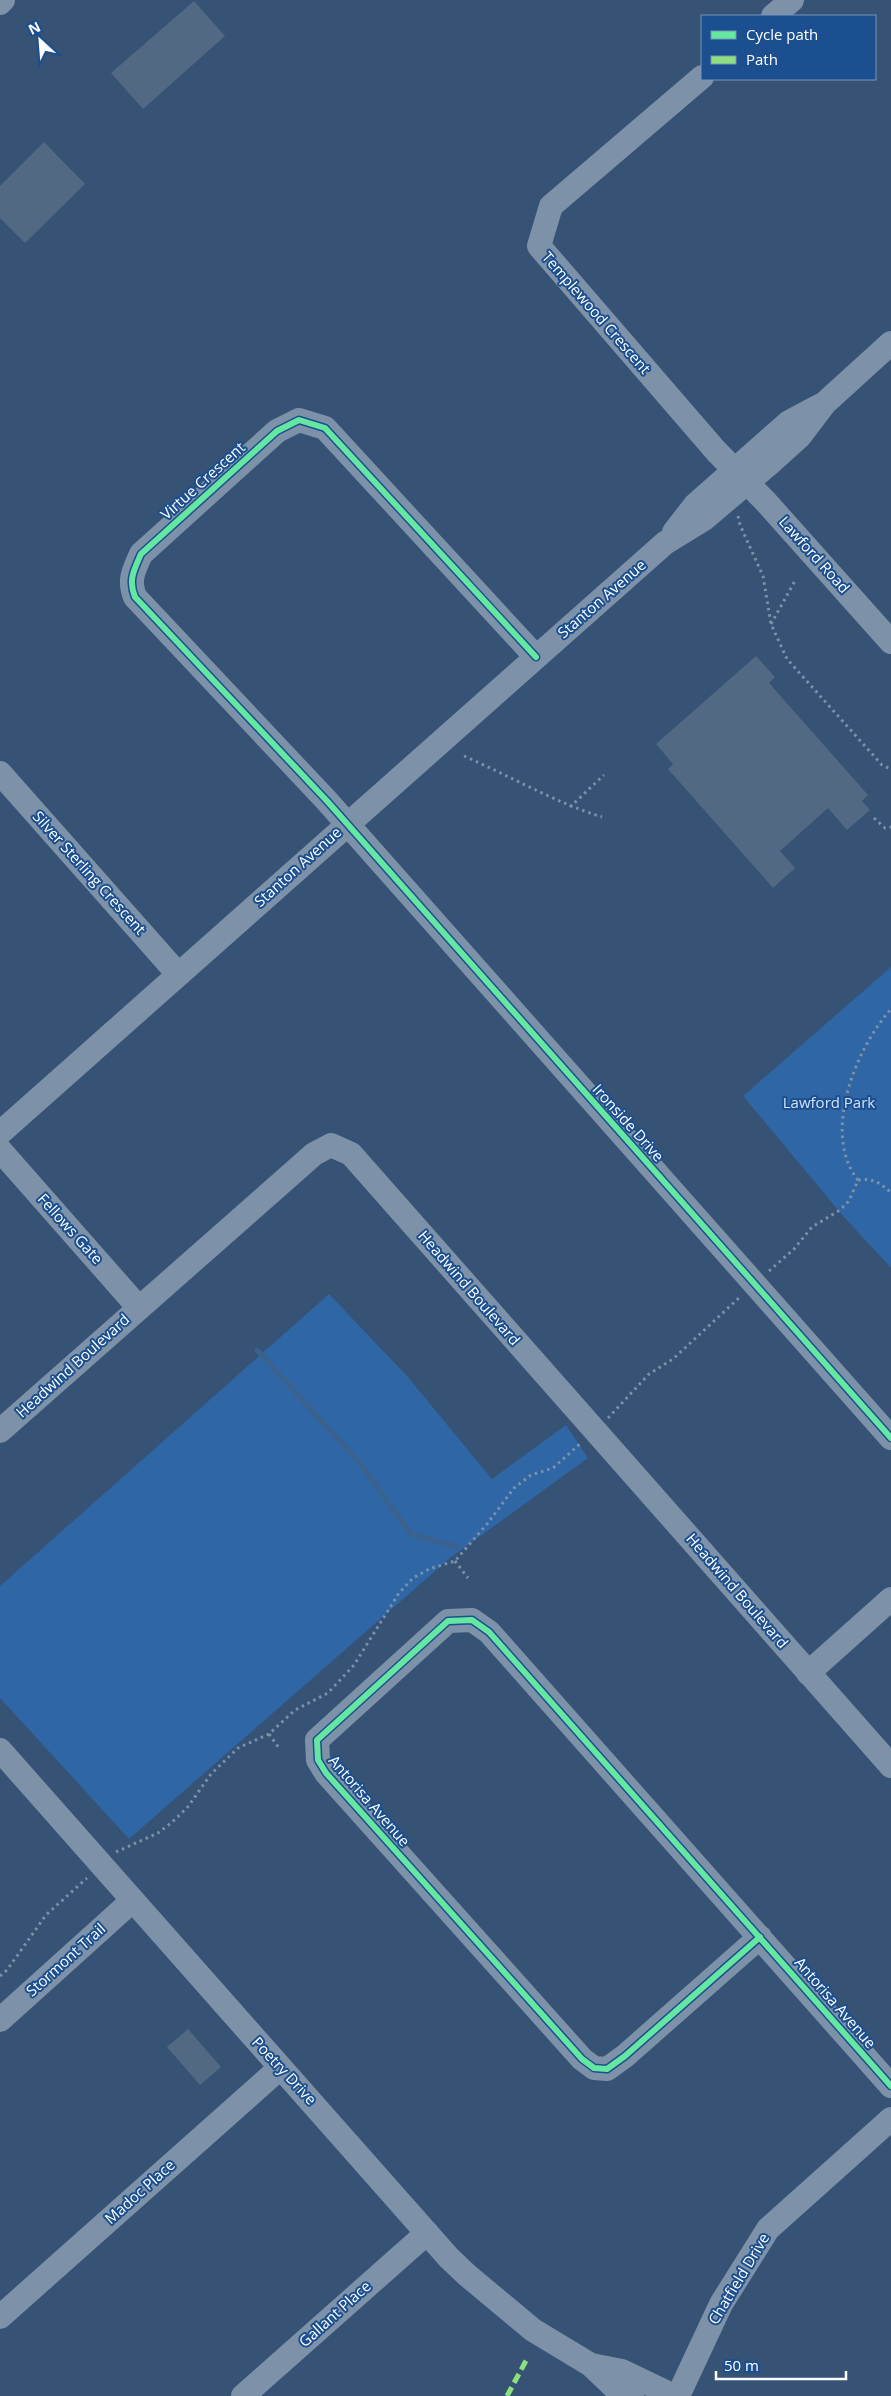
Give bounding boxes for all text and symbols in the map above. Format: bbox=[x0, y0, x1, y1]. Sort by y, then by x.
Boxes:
north arrow bbox=[15, 15, 65, 65]
legend bbox=[701, 15, 876, 80]
text: N bbox=[25, 17, 43, 39]
text: Cycle path bbox=[746, 24, 818, 44]
text: Path bbox=[746, 49, 778, 69]
street label: Templewood Crescent bbox=[538, 247, 655, 378]
street label: Virtue Crescent bbox=[156, 437, 249, 523]
street label: Lawford Road bbox=[775, 512, 855, 597]
street label: Stanton Avenue bbox=[553, 554, 650, 642]
street label: Silver Sterling Crescent bbox=[29, 806, 151, 938]
street label: Stanton Avenue bbox=[249, 822, 345, 911]
street label: Ironside Drive bbox=[589, 1079, 669, 1165]
park label: Lawford Park bbox=[783, 1092, 875, 1112]
street label: Fellows Gate bbox=[34, 1189, 108, 1268]
street label: Headwind Boulevard bbox=[414, 1226, 525, 1349]
street label: Headwind Boulevard bbox=[11, 1309, 133, 1422]
street label: Headwind Boulevard bbox=[682, 1529, 793, 1652]
street label: Antorisa Avenue bbox=[325, 1751, 415, 1850]
street label: Stormont Trail bbox=[21, 1918, 109, 2000]
street label: Antorisa Avenue bbox=[791, 1953, 881, 2052]
street label: Poetry Drive bbox=[248, 2032, 321, 2109]
street label: Madoc Place bbox=[100, 2154, 179, 2228]
street label: Chatfield Drive bbox=[703, 2229, 773, 2328]
street label: Gallant Place bbox=[294, 2276, 375, 2351]
scale bar bbox=[716, 2348, 846, 2380]
text: 50 m bbox=[724, 2355, 759, 2375]

